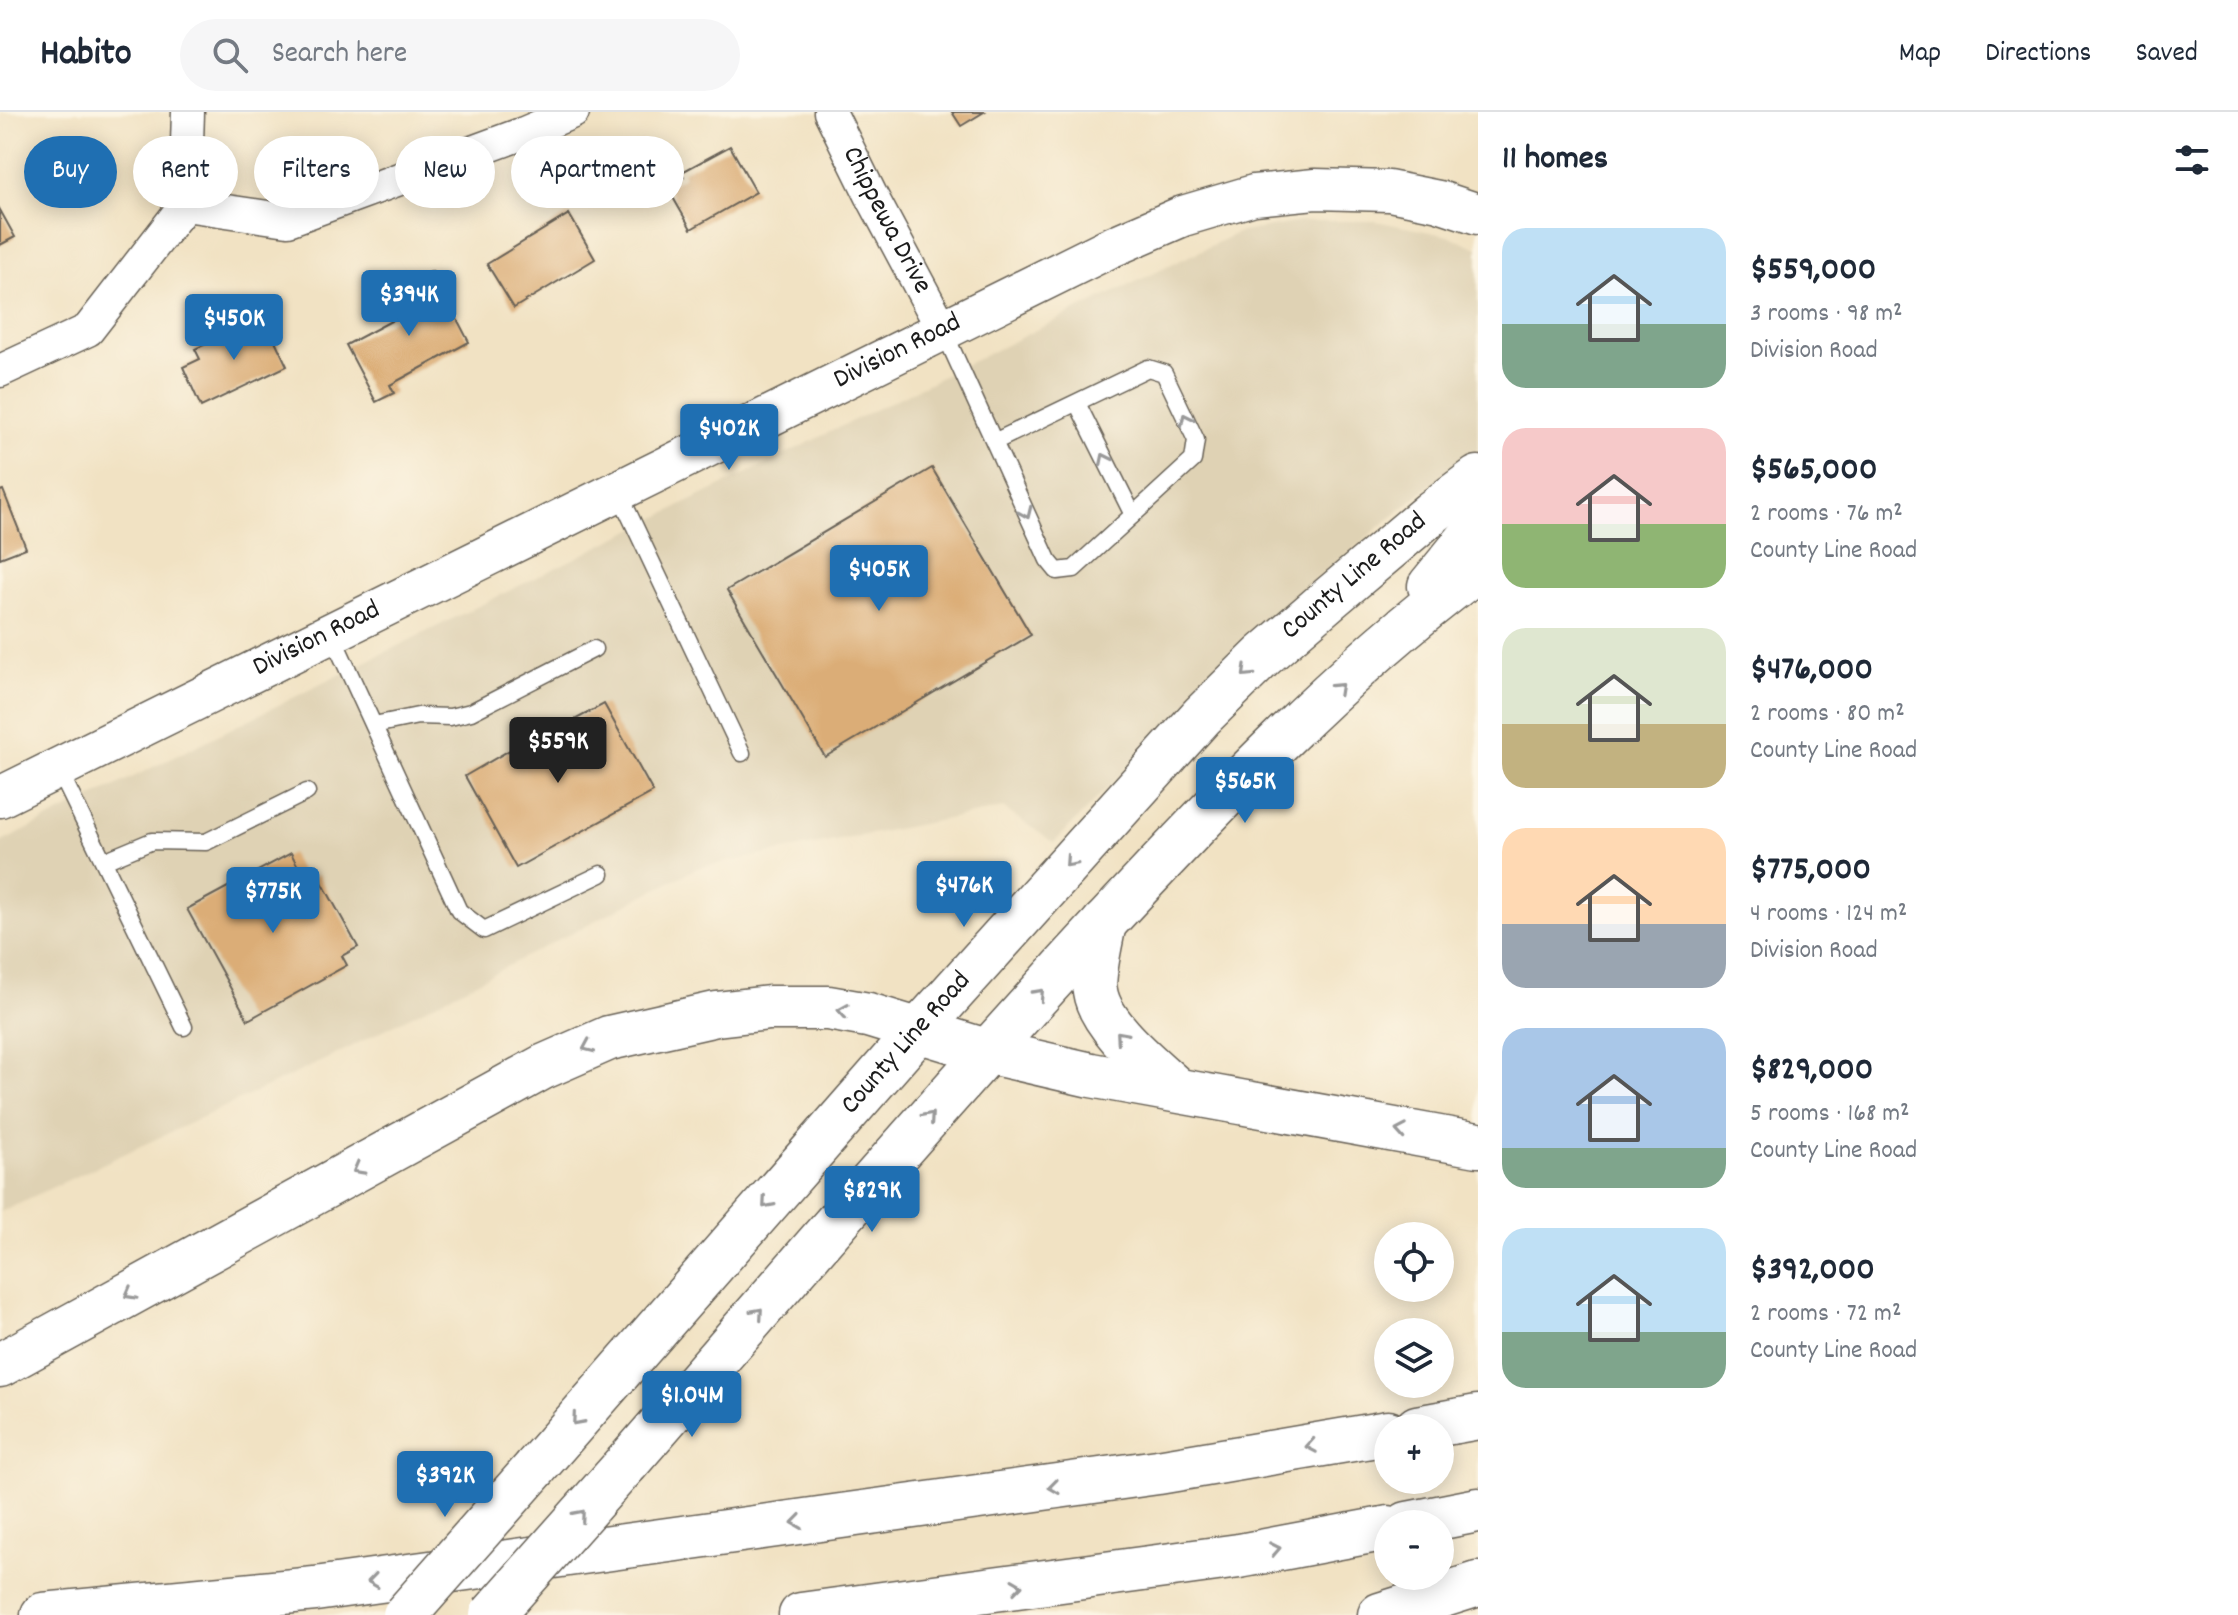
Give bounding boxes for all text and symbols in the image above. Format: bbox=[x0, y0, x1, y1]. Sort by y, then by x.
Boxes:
search box bbox=[180, 19, 740, 91]
text: Habito bbox=[40, 28, 132, 83]
icon: search bbox=[208, 33, 252, 77]
text: Search here bbox=[272, 34, 407, 77]
text: Map bbox=[1899, 35, 1941, 75]
text: Directions bbox=[1985, 35, 2091, 75]
text: Saved bbox=[2135, 35, 2198, 75]
chip: Buy bbox=[24, 136, 117, 208]
chip: Rent bbox=[133, 136, 238, 208]
chip: Filters bbox=[254, 136, 379, 208]
chip: New bbox=[395, 136, 495, 208]
chip: Apartment bbox=[511, 136, 684, 208]
text: 11 homes bbox=[1502, 136, 1608, 185]
icon: filters bbox=[2170, 138, 2214, 182]
street label: Chippewa Drive bbox=[830, 140, 941, 302]
text: $559,000 bbox=[1750, 247, 1876, 296]
icon: home bbox=[1566, 260, 1662, 356]
pin: $394K bbox=[353, 270, 465, 338]
text: $394K bbox=[379, 277, 439, 314]
pin: $450K bbox=[178, 294, 290, 362]
text: 3 rooms · 98 m² bbox=[1750, 296, 1903, 333]
text: $450K bbox=[203, 301, 265, 338]
street label: Division Road bbox=[827, 304, 968, 401]
text: Division Road bbox=[1750, 333, 1878, 370]
pin: $402K bbox=[673, 404, 785, 472]
text: $402K bbox=[698, 411, 760, 448]
one-way arrow bbox=[1180, 413, 1196, 428]
text: $565,000 bbox=[1750, 447, 1877, 496]
one-way arrow bbox=[1099, 452, 1114, 467]
icon: home bbox=[1566, 460, 1662, 556]
text: 2 rooms · 76 m² bbox=[1750, 496, 1903, 533]
street label: County Line Road bbox=[1274, 504, 1437, 651]
one-way arrow bbox=[1017, 505, 1033, 519]
text: County Line Road bbox=[1750, 533, 1917, 570]
pin: $405K bbox=[823, 545, 935, 613]
text: $405K bbox=[848, 552, 910, 589]
street label: Division Road bbox=[247, 592, 388, 688]
text: $476,000 bbox=[1750, 647, 1873, 696]
icon: home bbox=[1566, 660, 1662, 756]
one-way arrow bbox=[1242, 663, 1256, 677]
one-way arrow bbox=[1329, 682, 1343, 697]
text: 2 rooms · 80 m² bbox=[1750, 696, 1905, 733]
pin: $559K bbox=[502, 717, 614, 785]
text: $559K bbox=[527, 724, 589, 761]
text: County Line Road bbox=[1750, 733, 1917, 770]
pin: $565K bbox=[1189, 757, 1301, 825]
text: $565K bbox=[1214, 764, 1276, 801]
text: $775,000 bbox=[1750, 847, 1871, 896]
one-way arrow bbox=[1065, 853, 1080, 868]
icon: home bbox=[1566, 860, 1662, 956]
pin: $476K bbox=[908, 861, 1020, 929]
pin: $775K bbox=[217, 867, 329, 935]
text: $476K bbox=[935, 868, 993, 905]
text: $775K bbox=[244, 874, 302, 911]
text: 4 rooms · 124 m² bbox=[1750, 896, 1907, 933]
text: Division Road bbox=[1750, 933, 1878, 970]
street label: County Line Road bbox=[832, 963, 982, 1125]
one-way arrow bbox=[1030, 989, 1045, 1003]
one-way arrow bbox=[836, 1003, 849, 1020]
one-way arrow bbox=[1116, 1030, 1131, 1045]
one-way arrow bbox=[582, 1038, 596, 1054]
text: $829,000 bbox=[1750, 1047, 1873, 1096]
icon: home bbox=[1566, 1060, 1662, 1156]
text: 5 rooms · 168 m² bbox=[1750, 1096, 1910, 1133]
one-way arrow bbox=[919, 1111, 934, 1126]
one-way arrow bbox=[1395, 1124, 1408, 1141]
text: County Line Road bbox=[1750, 1133, 1917, 1170]
one-way arrow bbox=[353, 1159, 367, 1175]
pin: $829K bbox=[816, 1166, 928, 1234]
text: $829K bbox=[843, 1173, 901, 1210]
one-way arrow bbox=[762, 1194, 777, 1209]
map controls bbox=[1374, 1222, 1454, 1590]
button: locate bbox=[1374, 1222, 1454, 1302]
text: $392,000 bbox=[1750, 1247, 1875, 1296]
icon: home bbox=[1566, 1260, 1662, 1356]
one-way arrow bbox=[124, 1284, 139, 1300]
text: 2 rooms · 72 m² bbox=[1750, 1296, 1901, 1333]
one-way arrow bbox=[748, 1307, 763, 1322]
button: layers bbox=[1374, 1318, 1454, 1398]
text: County Line Road bbox=[1750, 1333, 1917, 1370]
pin: $1.04M bbox=[627, 1371, 757, 1439]
text: $1.04M bbox=[660, 1378, 724, 1415]
one-way arrow bbox=[573, 1410, 587, 1425]
button: + bbox=[1374, 1414, 1454, 1494]
one-way arrow bbox=[1304, 1437, 1318, 1454]
pin: $392K bbox=[389, 1451, 501, 1519]
text: $392K bbox=[415, 1458, 475, 1495]
one-way arrow bbox=[1047, 1478, 1060, 1495]
one-way arrow bbox=[571, 1509, 585, 1524]
button: − bbox=[1374, 1510, 1454, 1590]
one-way arrow bbox=[790, 1513, 804, 1530]
one-way arrow bbox=[1268, 1542, 1281, 1559]
one-way arrow bbox=[366, 1572, 380, 1589]
one-way arrow bbox=[1010, 1578, 1024, 1595]

